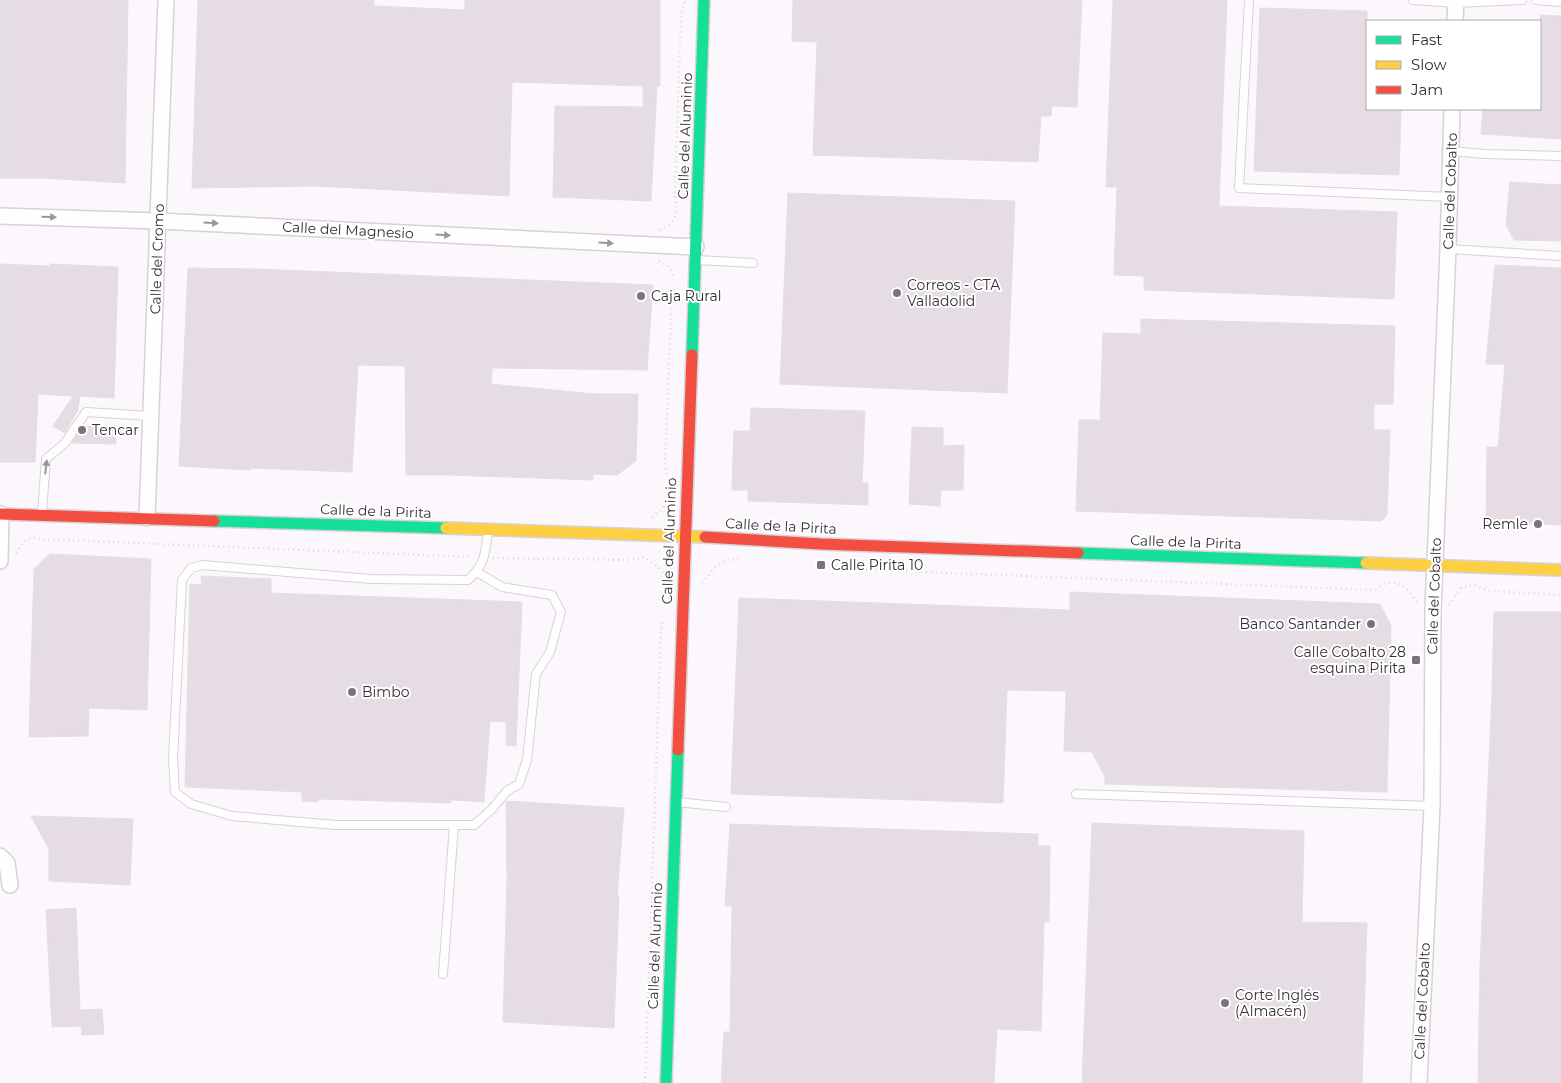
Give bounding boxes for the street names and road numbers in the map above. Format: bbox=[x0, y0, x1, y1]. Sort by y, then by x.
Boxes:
street label: Calle del Aluminio bbox=[674, 72, 696, 200]
street label: Calle del Cobalto bbox=[1439, 132, 1461, 250]
street label: Calle del Cromo bbox=[146, 203, 168, 315]
street label: Calle del Magnesio bbox=[282, 218, 414, 242]
street label: Calle del Aluminio bbox=[658, 477, 680, 605]
street label: Calle de la Pirita bbox=[320, 500, 432, 522]
street label: Calle de la Pirita bbox=[725, 514, 837, 538]
street label: Calle de la Pirita bbox=[1130, 531, 1242, 553]
street label: Calle del Cobalto bbox=[1423, 537, 1445, 655]
street label: Calle del Aluminio bbox=[644, 882, 666, 1010]
street label: Calle del Cobalto bbox=[1410, 942, 1434, 1060]

